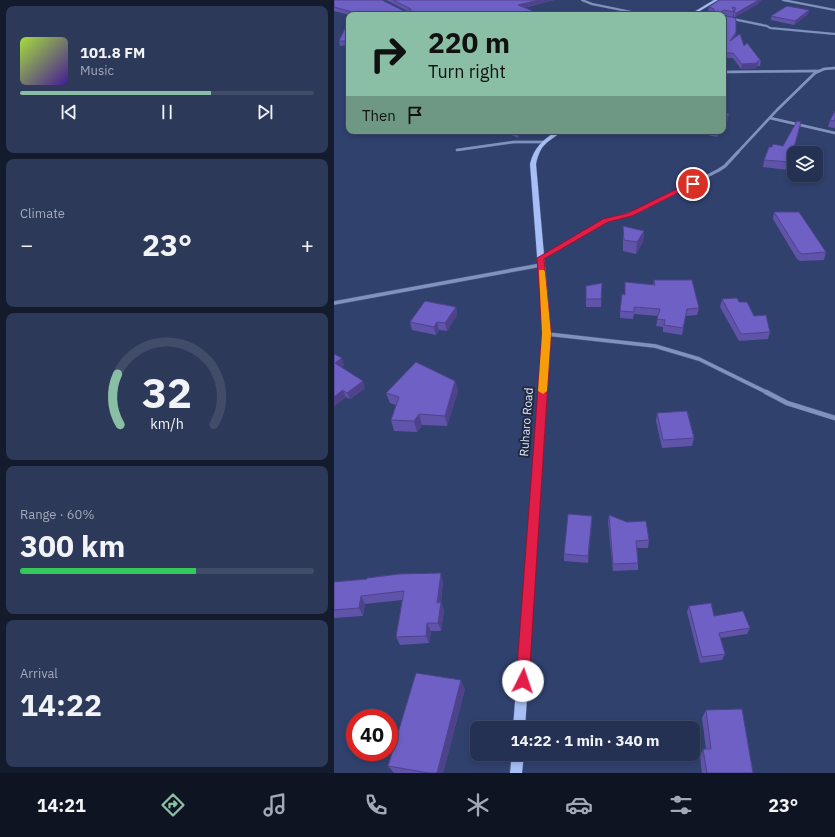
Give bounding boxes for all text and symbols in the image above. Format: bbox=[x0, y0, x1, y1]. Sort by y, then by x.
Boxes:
text: 220 m bbox=[428, 24, 510, 61]
icon: right bbox=[362, 28, 414, 80]
text: 101.8 FM bbox=[80, 43, 145, 62]
text: Turn right bbox=[428, 60, 506, 83]
text: Music bbox=[80, 62, 114, 79]
icon: previous bbox=[58, 101, 80, 123]
icon: pause bbox=[156, 101, 178, 123]
icon: next bbox=[254, 101, 276, 123]
icon: arrive bbox=[404, 104, 426, 126]
text: Then bbox=[362, 106, 396, 125]
map controls bbox=[787, 146, 823, 182]
button: layers bbox=[787, 146, 823, 182]
pin bbox=[676, 167, 710, 201]
icon: arrive bbox=[682, 173, 704, 195]
text: Climate bbox=[20, 205, 65, 222]
text: 23° bbox=[142, 225, 192, 264]
text: − bbox=[20, 230, 33, 259]
text: + bbox=[301, 230, 314, 259]
text: 32 bbox=[142, 364, 192, 418]
street label: Ruharo Road bbox=[516, 387, 536, 457]
text: km/h bbox=[150, 413, 184, 432]
text: Range · 60% bbox=[20, 506, 94, 523]
text: 300 km bbox=[20, 526, 125, 565]
position arrow bbox=[502, 660, 544, 702]
text: Arrival bbox=[20, 665, 58, 682]
text: 14:22 bbox=[20, 685, 102, 724]
speed limit sign: 40 bbox=[346, 709, 398, 761]
text: 14:22 · 1 min · 340 m bbox=[511, 731, 659, 750]
icon: directions bbox=[159, 791, 187, 819]
icon: music bbox=[261, 791, 289, 819]
icon: phone bbox=[362, 791, 390, 819]
icon: climate bbox=[464, 791, 492, 819]
icon: car bbox=[565, 791, 593, 819]
icon: filters bbox=[667, 791, 695, 819]
text: 14:21 bbox=[37, 794, 86, 817]
text: 23° bbox=[768, 794, 798, 817]

